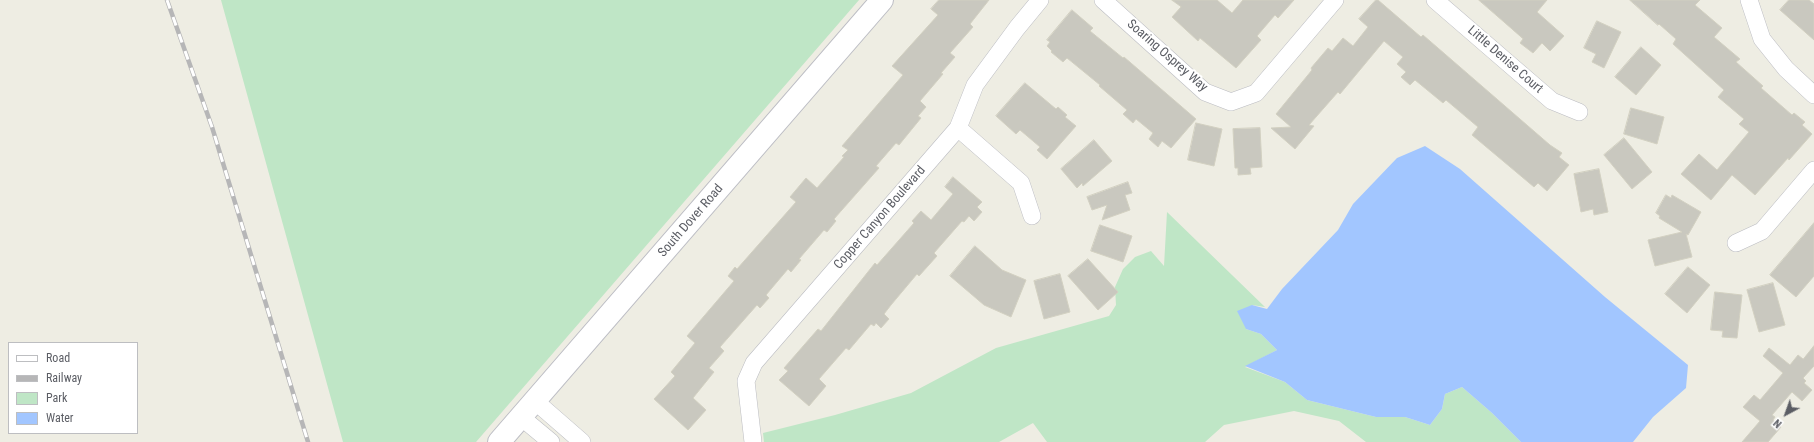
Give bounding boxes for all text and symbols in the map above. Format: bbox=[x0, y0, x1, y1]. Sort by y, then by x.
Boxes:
street label: Soaring Osprey Way bbox=[1123, 17, 1211, 95]
street label: Little Denise Court bbox=[1464, 23, 1546, 97]
street label: Copper Canyon Boulevard bbox=[831, 163, 929, 273]
street label: South Dover Road bbox=[655, 181, 727, 261]
legend bbox=[8, 342, 138, 434]
text: Road bbox=[46, 351, 70, 365]
text: Railway bbox=[46, 371, 82, 385]
text: Park bbox=[46, 391, 67, 405]
north arrow bbox=[1766, 394, 1806, 434]
text: Water bbox=[46, 411, 74, 425]
text: N bbox=[1771, 416, 1785, 431]

